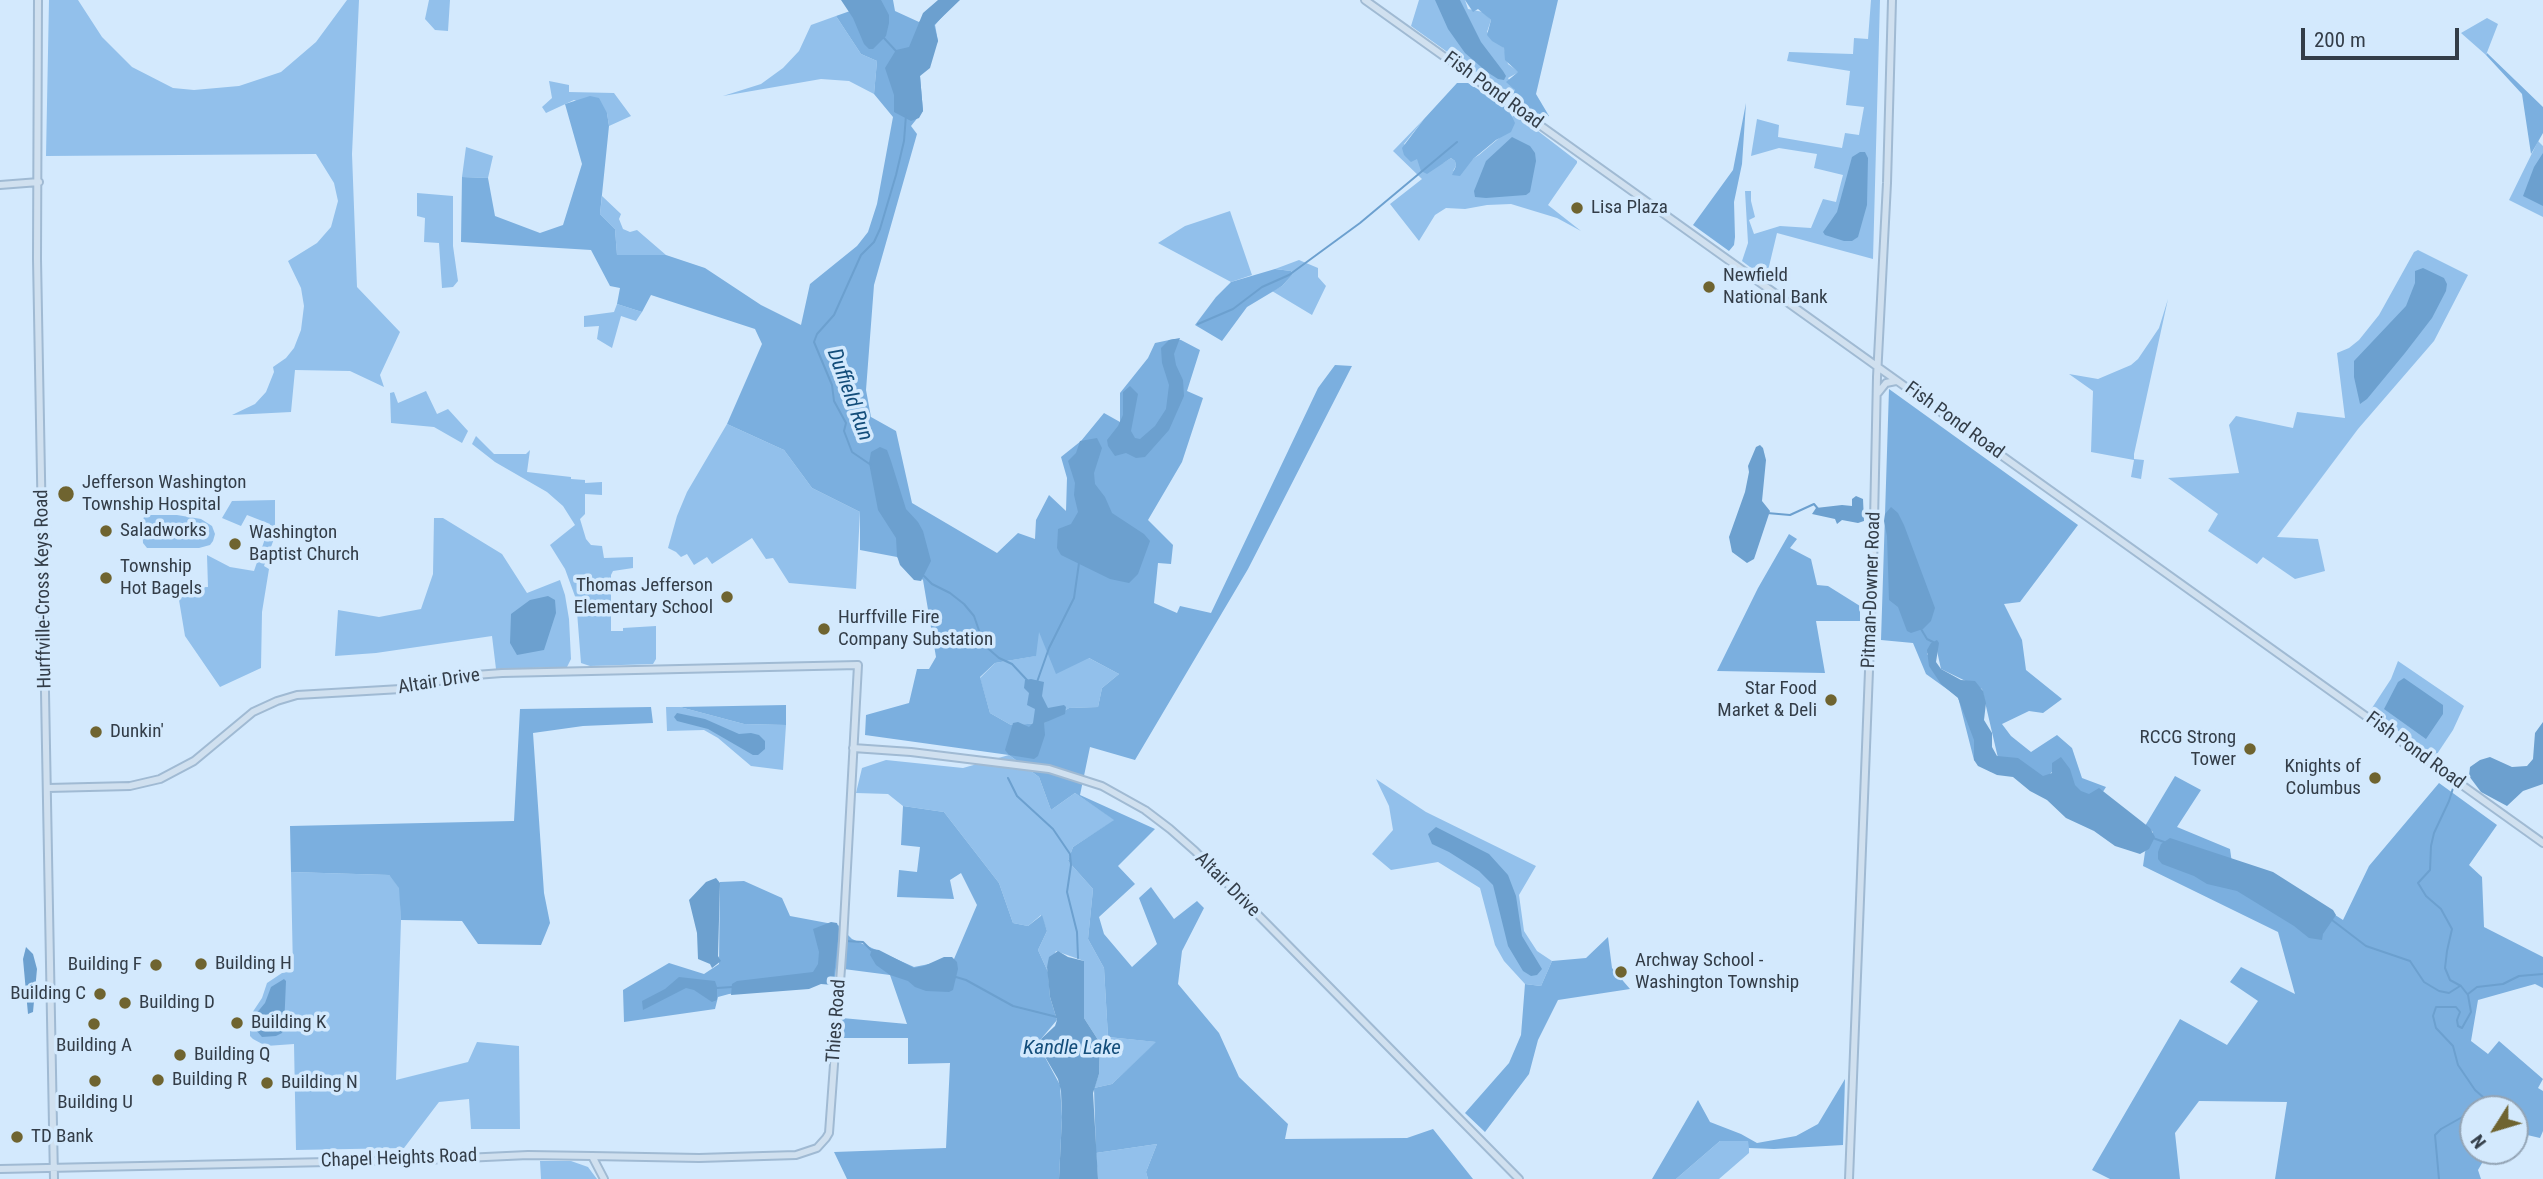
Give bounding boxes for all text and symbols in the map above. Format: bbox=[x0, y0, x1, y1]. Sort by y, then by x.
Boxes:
scale bar bbox=[2305, 14, 2462, 58]
text: 200 m bbox=[2314, 28, 2366, 52]
street label: Fish Pond Road bbox=[1439, 47, 1547, 135]
place label: Lisa Plaza bbox=[1591, 197, 1668, 219]
marker: Lisa Plaza bbox=[1569, 200, 1585, 216]
place label: Newfield National Bank bbox=[1723, 265, 1828, 309]
marker: Newfield National Bank bbox=[1701, 279, 1717, 295]
water label: Duffield Run bbox=[821, 345, 877, 445]
street label: Fish Pond Road bbox=[1900, 377, 2008, 465]
place label: Jefferson Washington Township Hospital bbox=[82, 472, 247, 516]
marker: Jefferson Washington Township Hospital bbox=[56, 484, 76, 504]
street label: Hurffville-Cross Keys Road bbox=[31, 489, 57, 689]
street label: Pitman-Downer Road bbox=[1858, 511, 1886, 669]
place label: Saladworks bbox=[120, 520, 207, 542]
place label: Washington Baptist Church bbox=[249, 522, 359, 566]
marker: Saladworks bbox=[98, 523, 114, 539]
marker: Washington Baptist Church bbox=[227, 536, 243, 552]
place label: Township Hot Bagels bbox=[120, 556, 202, 600]
marker: Township Hot Bagels bbox=[98, 570, 114, 586]
place label: Thomas Jefferson Elementary School bbox=[574, 575, 713, 619]
marker: Thomas Jefferson Elementary School bbox=[719, 589, 735, 605]
place label: Hurffville Fire Company Substation bbox=[838, 607, 993, 651]
marker: Hurffville Fire Company Substation bbox=[816, 621, 832, 637]
street label: Altair Drive bbox=[396, 664, 482, 700]
place label: Star Food Market & Deli bbox=[1717, 678, 1817, 722]
marker: Star Food Market & Deli bbox=[1823, 692, 1839, 708]
street label: Fish Pond Road bbox=[2361, 707, 2469, 795]
place label: Dunkin' bbox=[110, 721, 164, 743]
marker: Dunkin' bbox=[88, 724, 104, 740]
place label: RCCG Strong Tower bbox=[2140, 727, 2236, 771]
marker: RCCG Strong Tower bbox=[2242, 741, 2258, 757]
place label: Knights of Columbus bbox=[2285, 756, 2361, 800]
marker: Knights of Columbus bbox=[2367, 770, 2383, 786]
street label: Altair Drive bbox=[1190, 848, 1264, 922]
place label: Archway School - Washington Township bbox=[1635, 950, 1799, 994]
place label: Building H bbox=[215, 953, 292, 975]
place label: Building F bbox=[68, 954, 142, 976]
marker: Building H bbox=[193, 956, 209, 972]
marker: Building F bbox=[148, 957, 164, 973]
marker: Archway School - Washington Township bbox=[1613, 964, 1629, 980]
street label: Thies Road bbox=[823, 979, 851, 1063]
place label: Building C bbox=[10, 983, 86, 1005]
marker: Building C bbox=[92, 986, 108, 1002]
place label: Building D bbox=[139, 992, 215, 1014]
marker: Building D bbox=[117, 995, 133, 1011]
place label: Building K bbox=[251, 1012, 326, 1034]
marker: Building K bbox=[229, 1015, 245, 1031]
marker: Building A bbox=[86, 1016, 102, 1032]
place label: Building A bbox=[56, 1035, 132, 1057]
water label: Kandle Lake bbox=[1023, 1036, 1121, 1062]
place label: Building Q bbox=[194, 1044, 270, 1066]
marker: Building Q bbox=[172, 1047, 188, 1063]
place label: Building R bbox=[172, 1069, 247, 1091]
marker: Building R bbox=[150, 1072, 166, 1088]
place label: Building N bbox=[281, 1072, 358, 1094]
marker: Building U bbox=[87, 1073, 103, 1089]
marker: Building N bbox=[259, 1075, 275, 1091]
place label: Building U bbox=[57, 1092, 133, 1114]
north arrow bbox=[2459, 1095, 2529, 1165]
place label: TD Bank bbox=[31, 1126, 93, 1148]
marker: TD Bank bbox=[9, 1129, 25, 1145]
text: N bbox=[2466, 1130, 2491, 1153]
street label: Chapel Heights Road bbox=[320, 1145, 478, 1173]

